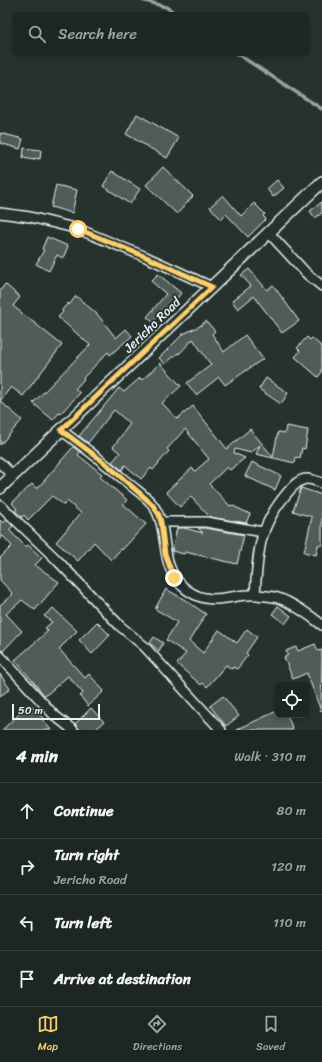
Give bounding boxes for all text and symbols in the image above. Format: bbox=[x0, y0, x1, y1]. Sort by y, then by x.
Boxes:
search box bbox=[12, 12, 310, 56]
text: Search here bbox=[58, 21, 137, 47]
icon: search bbox=[26, 23, 48, 45]
route start bbox=[69, 220, 87, 238]
street label: Jericho Road bbox=[117, 291, 187, 359]
route end bbox=[165, 569, 183, 587]
map controls bbox=[274, 682, 310, 718]
button: locate bbox=[274, 682, 310, 718]
text: 50 m bbox=[18, 701, 43, 720]
scale bar bbox=[12, 702, 100, 721]
text: 4 min bbox=[16, 741, 58, 771]
text: Walk · 310 m bbox=[234, 745, 306, 768]
text: Continue bbox=[54, 798, 114, 824]
text: 80 m bbox=[277, 799, 306, 822]
icon: ahead bbox=[16, 800, 38, 822]
text: Turn right bbox=[54, 842, 119, 868]
text: 120 m bbox=[271, 855, 306, 878]
icon: right bbox=[16, 856, 38, 878]
text: Jericho Road bbox=[54, 868, 127, 891]
text: Turn left bbox=[54, 910, 112, 936]
text: 110 m bbox=[273, 911, 306, 934]
icon: left bbox=[16, 912, 38, 934]
text: Arrive at destination bbox=[54, 966, 191, 992]
icon: arrive bbox=[16, 968, 38, 990]
tab: Map bbox=[37, 1013, 59, 1056]
tab: Directions bbox=[133, 1013, 182, 1056]
tab: Saved bbox=[256, 1013, 285, 1056]

